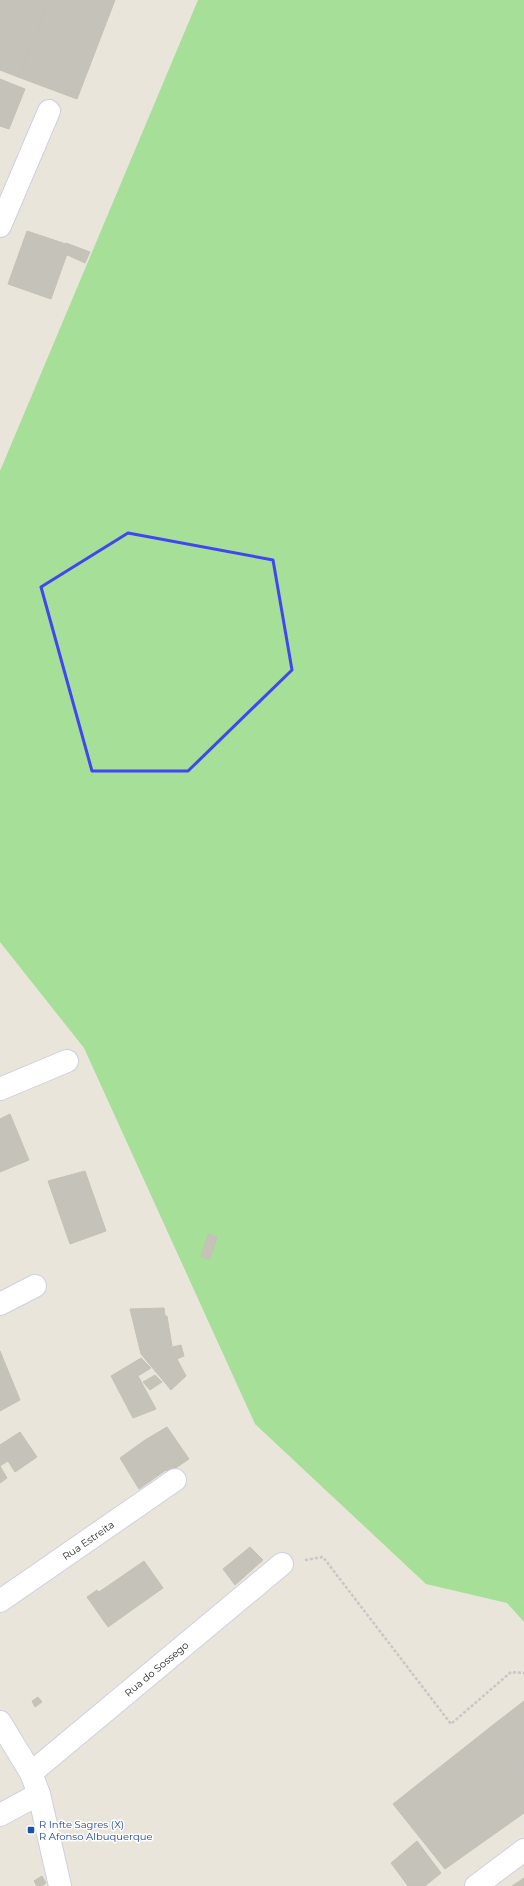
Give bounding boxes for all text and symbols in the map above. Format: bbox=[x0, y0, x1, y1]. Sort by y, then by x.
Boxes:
street label: Rua Estreita bbox=[60, 1518, 117, 1563]
street label: Rua do Sossego bbox=[122, 1639, 191, 1700]
place label: R Infte Sagres (X) R Afonso Albuquerque bbox=[39, 1818, 152, 1843]
marker: R Infte Sagres (X) R Afonso Albuquerque bbox=[26, 1825, 36, 1835]

